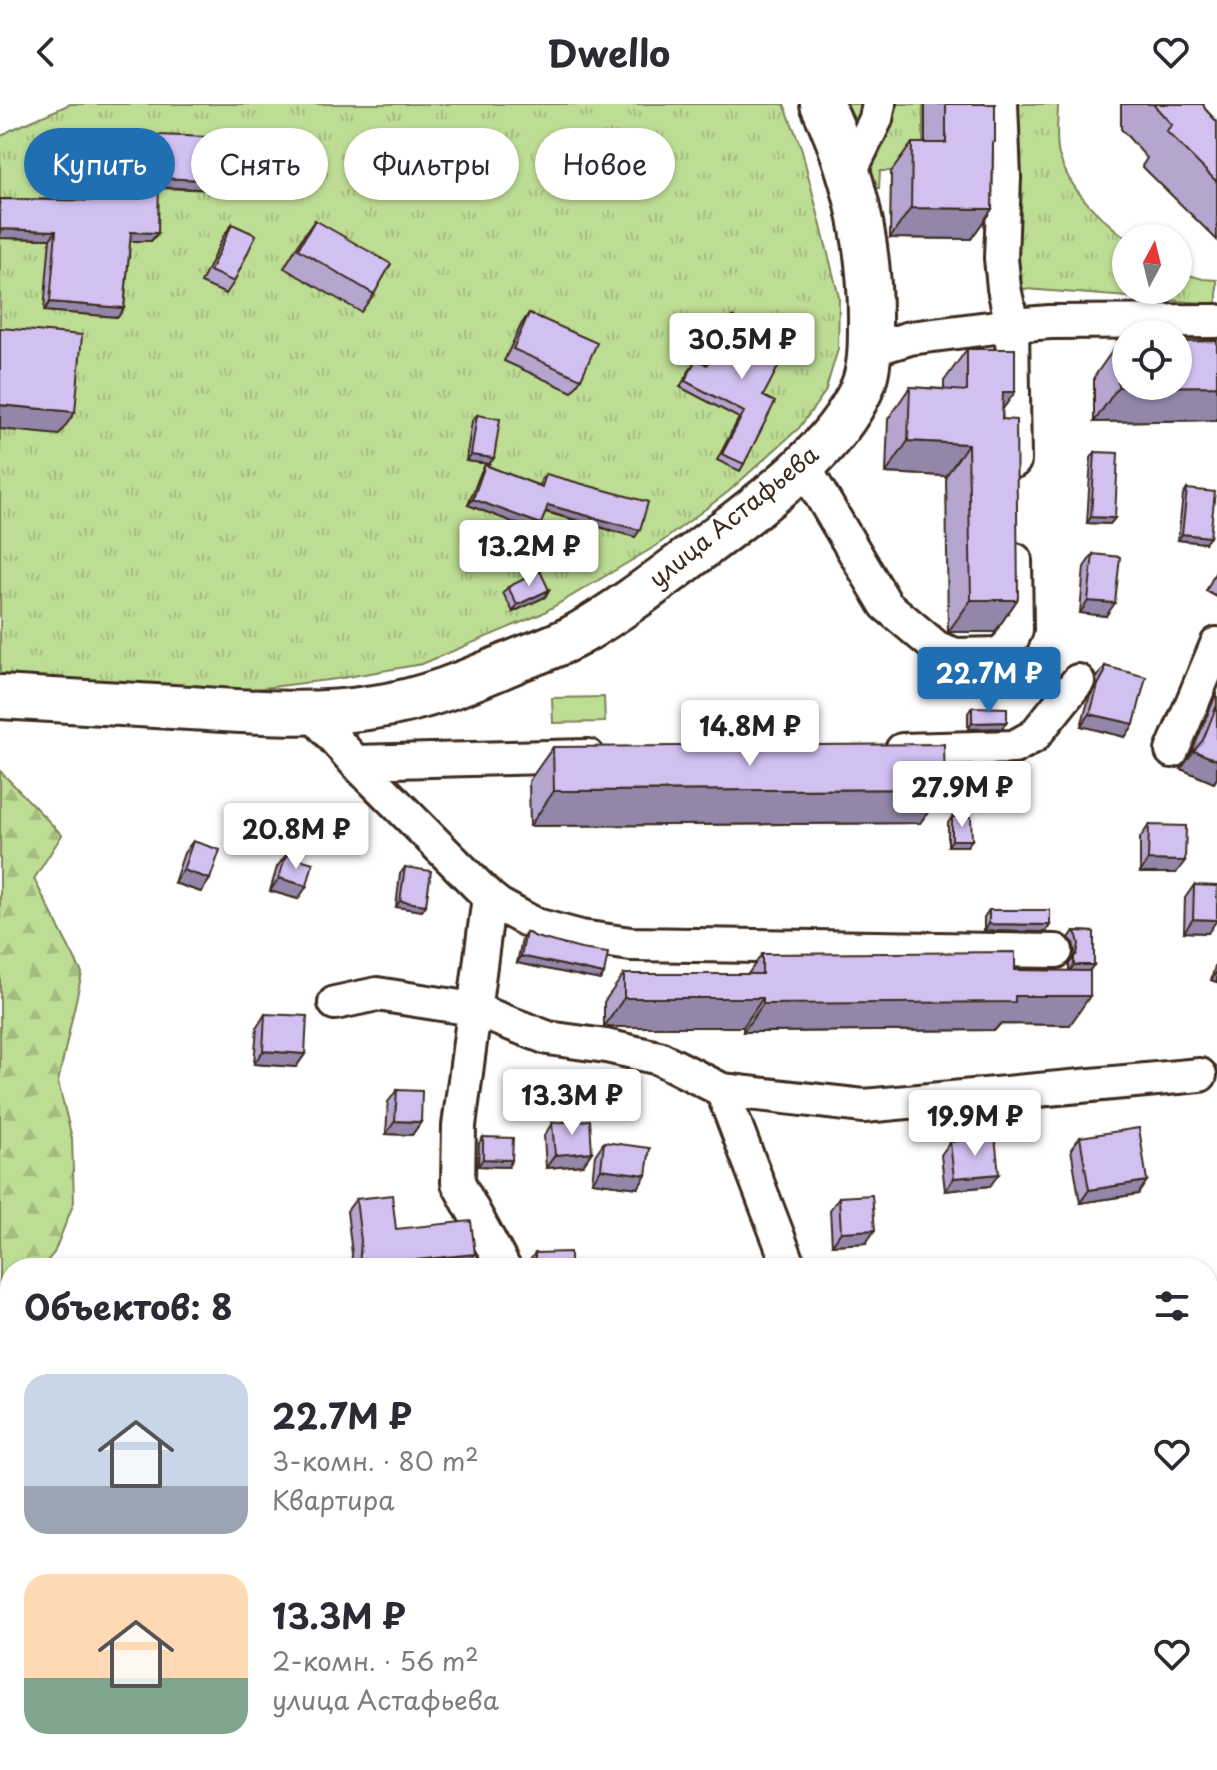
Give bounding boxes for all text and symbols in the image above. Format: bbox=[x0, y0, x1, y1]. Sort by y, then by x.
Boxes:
text: Dwello bbox=[547, 25, 670, 79]
icon: back bbox=[24, 30, 68, 74]
icon: heart bbox=[1149, 30, 1193, 74]
chip: Купить bbox=[24, 128, 175, 200]
chip: Снять bbox=[191, 128, 328, 200]
chip: Фильтры bbox=[344, 128, 519, 200]
chip: Новое bbox=[535, 128, 675, 200]
north arrow bbox=[1112, 224, 1192, 304]
map controls bbox=[1112, 224, 1192, 400]
pin: 30.5M ₽ bbox=[668, 313, 816, 381]
text: 30.5M ₽ bbox=[688, 319, 796, 358]
button: locate bbox=[1112, 320, 1192, 400]
street label: улица Астафьева bbox=[640, 436, 826, 595]
pin: 13.2M ₽ bbox=[455, 520, 603, 588]
text: 13.2M ₽ bbox=[477, 526, 581, 565]
pin: 22.7M ₽ bbox=[915, 647, 1063, 715]
text: 22.7M ₽ bbox=[935, 653, 1043, 692]
pin: 14.8M ₽ bbox=[676, 700, 824, 768]
text: 14.8M ₽ bbox=[699, 706, 801, 745]
pin: 27.9M ₽ bbox=[888, 761, 1036, 829]
text: 27.9M ₽ bbox=[911, 767, 1013, 806]
pin: 20.8M ₽ bbox=[222, 803, 370, 871]
text: 20.8M ₽ bbox=[242, 809, 350, 848]
pin: 13.3M ₽ bbox=[498, 1069, 646, 1137]
text: 13.3M ₽ bbox=[521, 1075, 623, 1114]
pin: 19.9M ₽ bbox=[901, 1090, 1049, 1158]
text: 19.9M ₽ bbox=[927, 1096, 1023, 1135]
text: Объектов: 8 bbox=[24, 1280, 233, 1332]
icon: filters bbox=[1150, 1284, 1194, 1328]
text: 22.7M ₽ bbox=[272, 1389, 412, 1441]
icon: home bbox=[88, 1406, 184, 1502]
icon: heart bbox=[1150, 1432, 1194, 1476]
text: 3-комн. · 80 m² bbox=[272, 1441, 479, 1480]
text: Квартира bbox=[272, 1480, 395, 1519]
text: 13.3M ₽ bbox=[272, 1589, 406, 1641]
icon: home bbox=[88, 1606, 184, 1702]
icon: heart bbox=[1150, 1632, 1194, 1676]
text: 2-комн. · 56 m² bbox=[272, 1641, 479, 1680]
text: улица Астафьева bbox=[272, 1680, 499, 1719]

